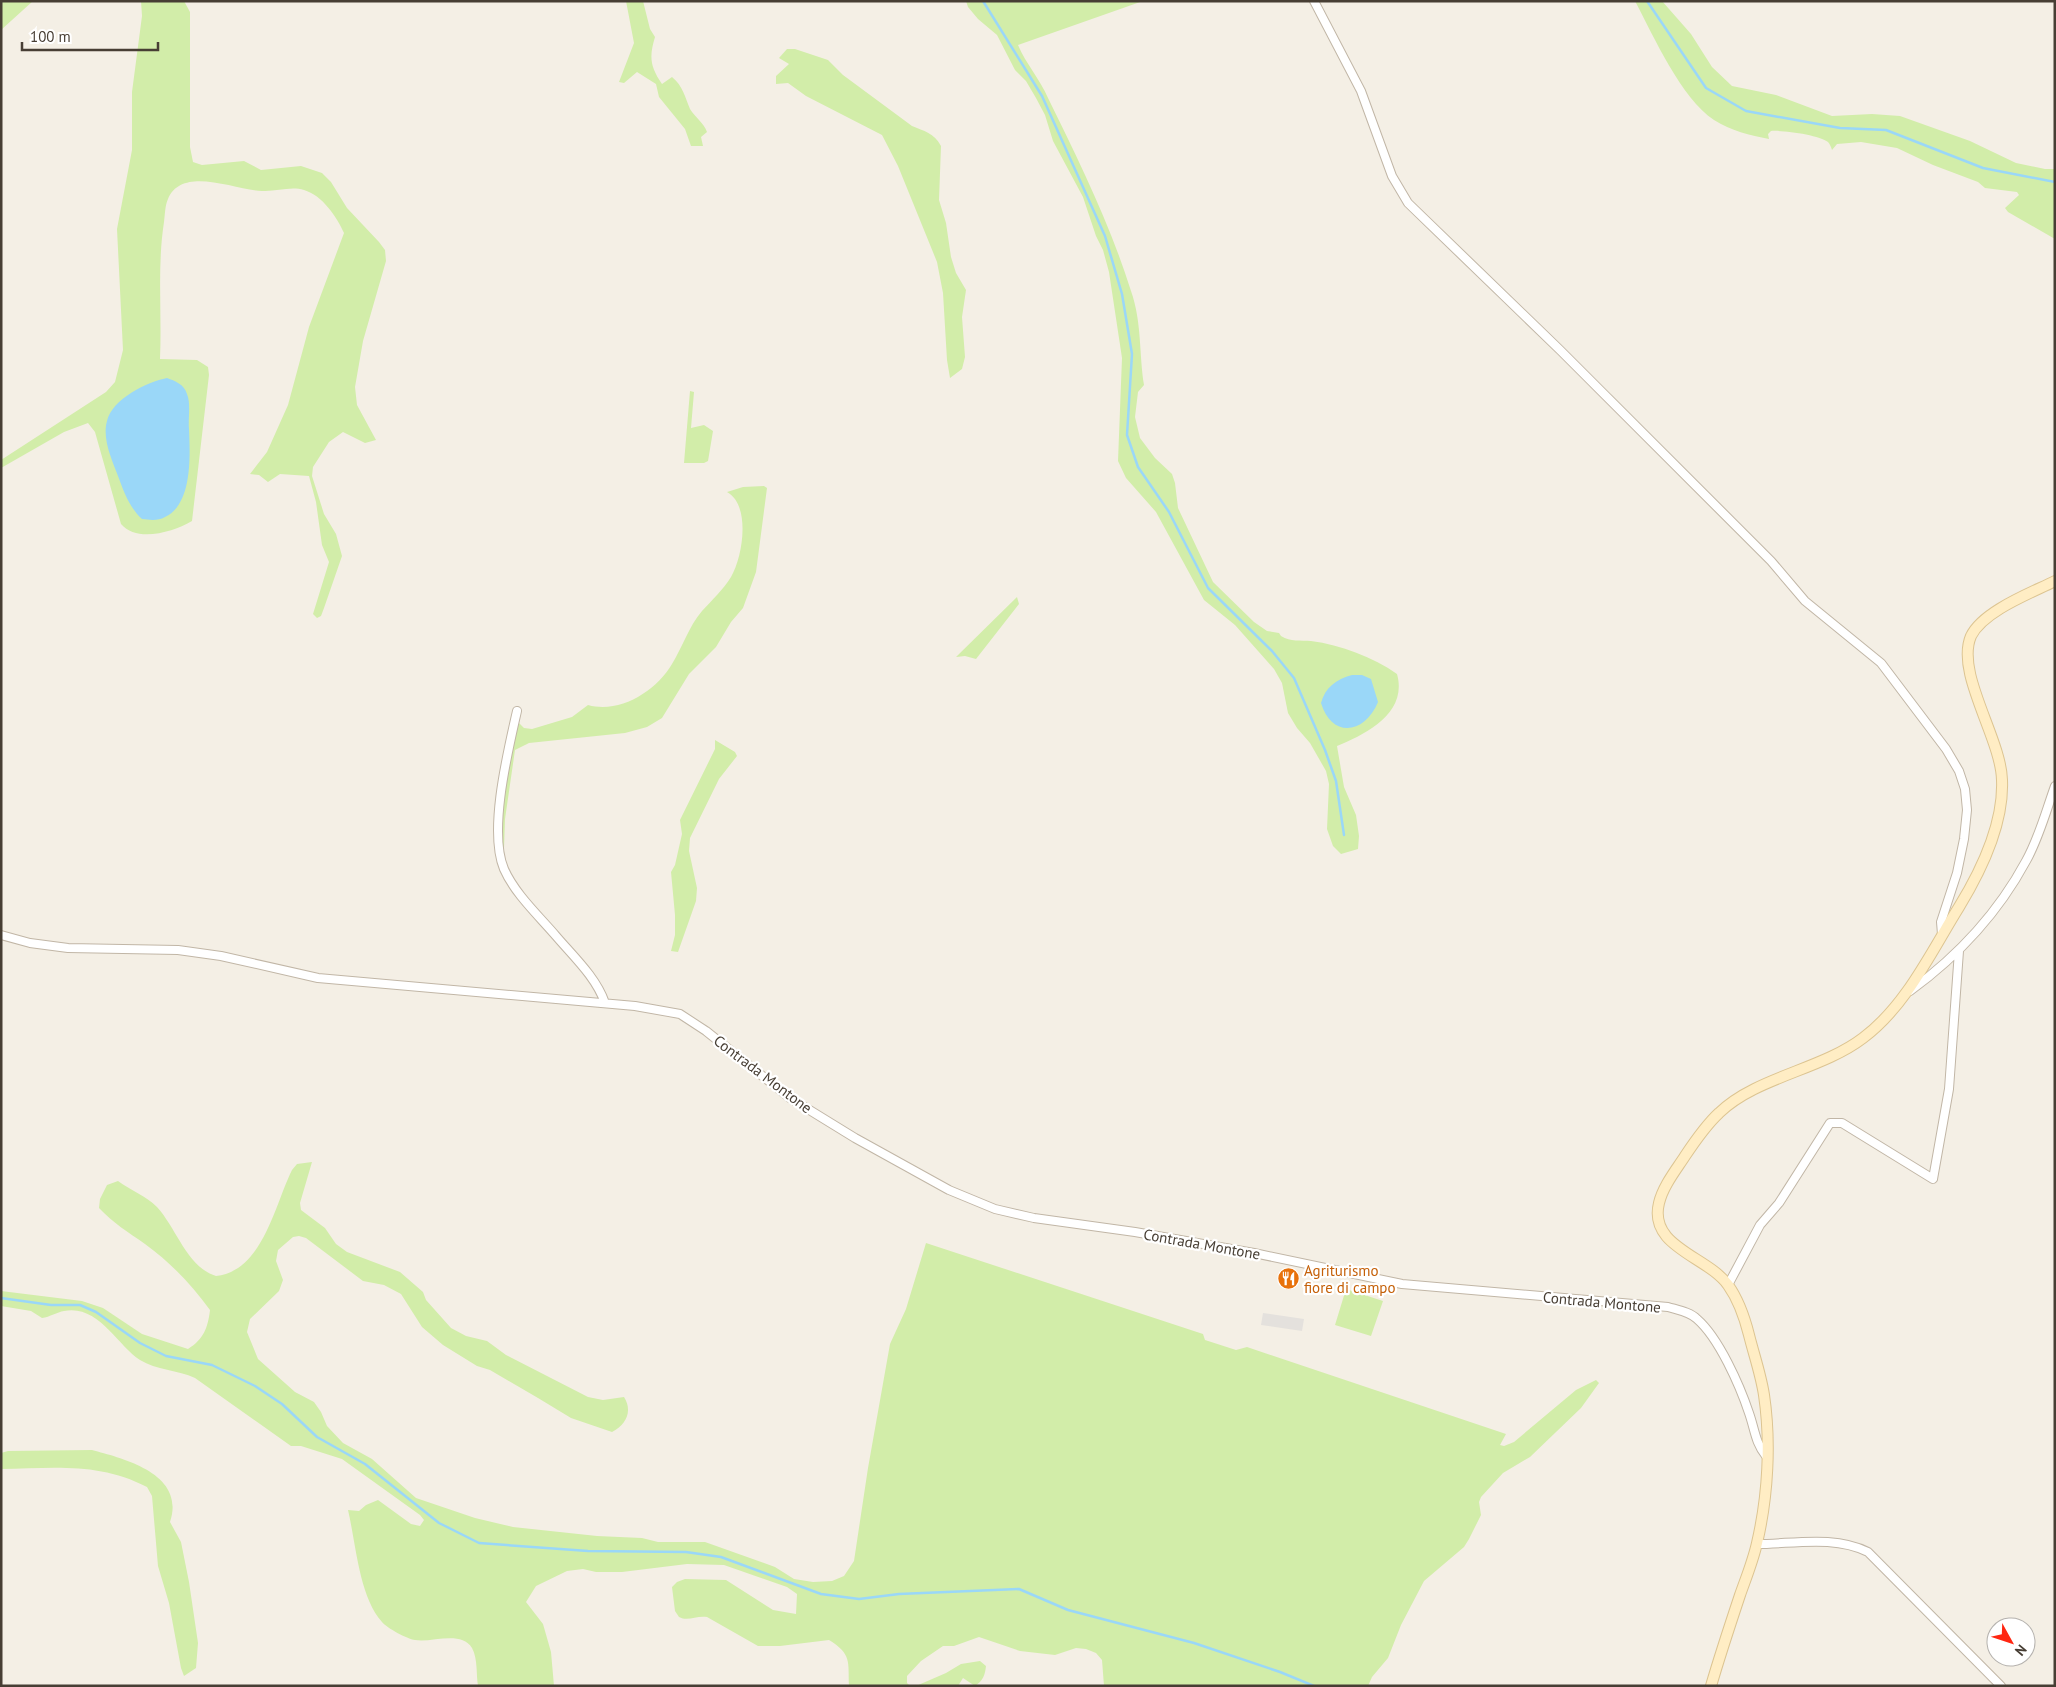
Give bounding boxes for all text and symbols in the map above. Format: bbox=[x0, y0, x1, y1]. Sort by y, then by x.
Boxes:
scale bar bbox=[22, 20, 159, 52]
text: 100 m bbox=[30, 27, 71, 46]
street label: Contrada Montone bbox=[710, 1031, 816, 1117]
street label: Contrada Montone bbox=[1142, 1224, 1262, 1264]
place label: Agriturismo fiore di campo bbox=[1304, 1261, 1396, 1297]
restaurant icon: Agriturismo fiore di campo bbox=[1276, 1267, 1300, 1291]
street label: Contrada Montone bbox=[1542, 1287, 1662, 1317]
north arrow bbox=[1986, 1617, 2036, 1667]
text: N bbox=[2011, 1641, 2031, 1660]

